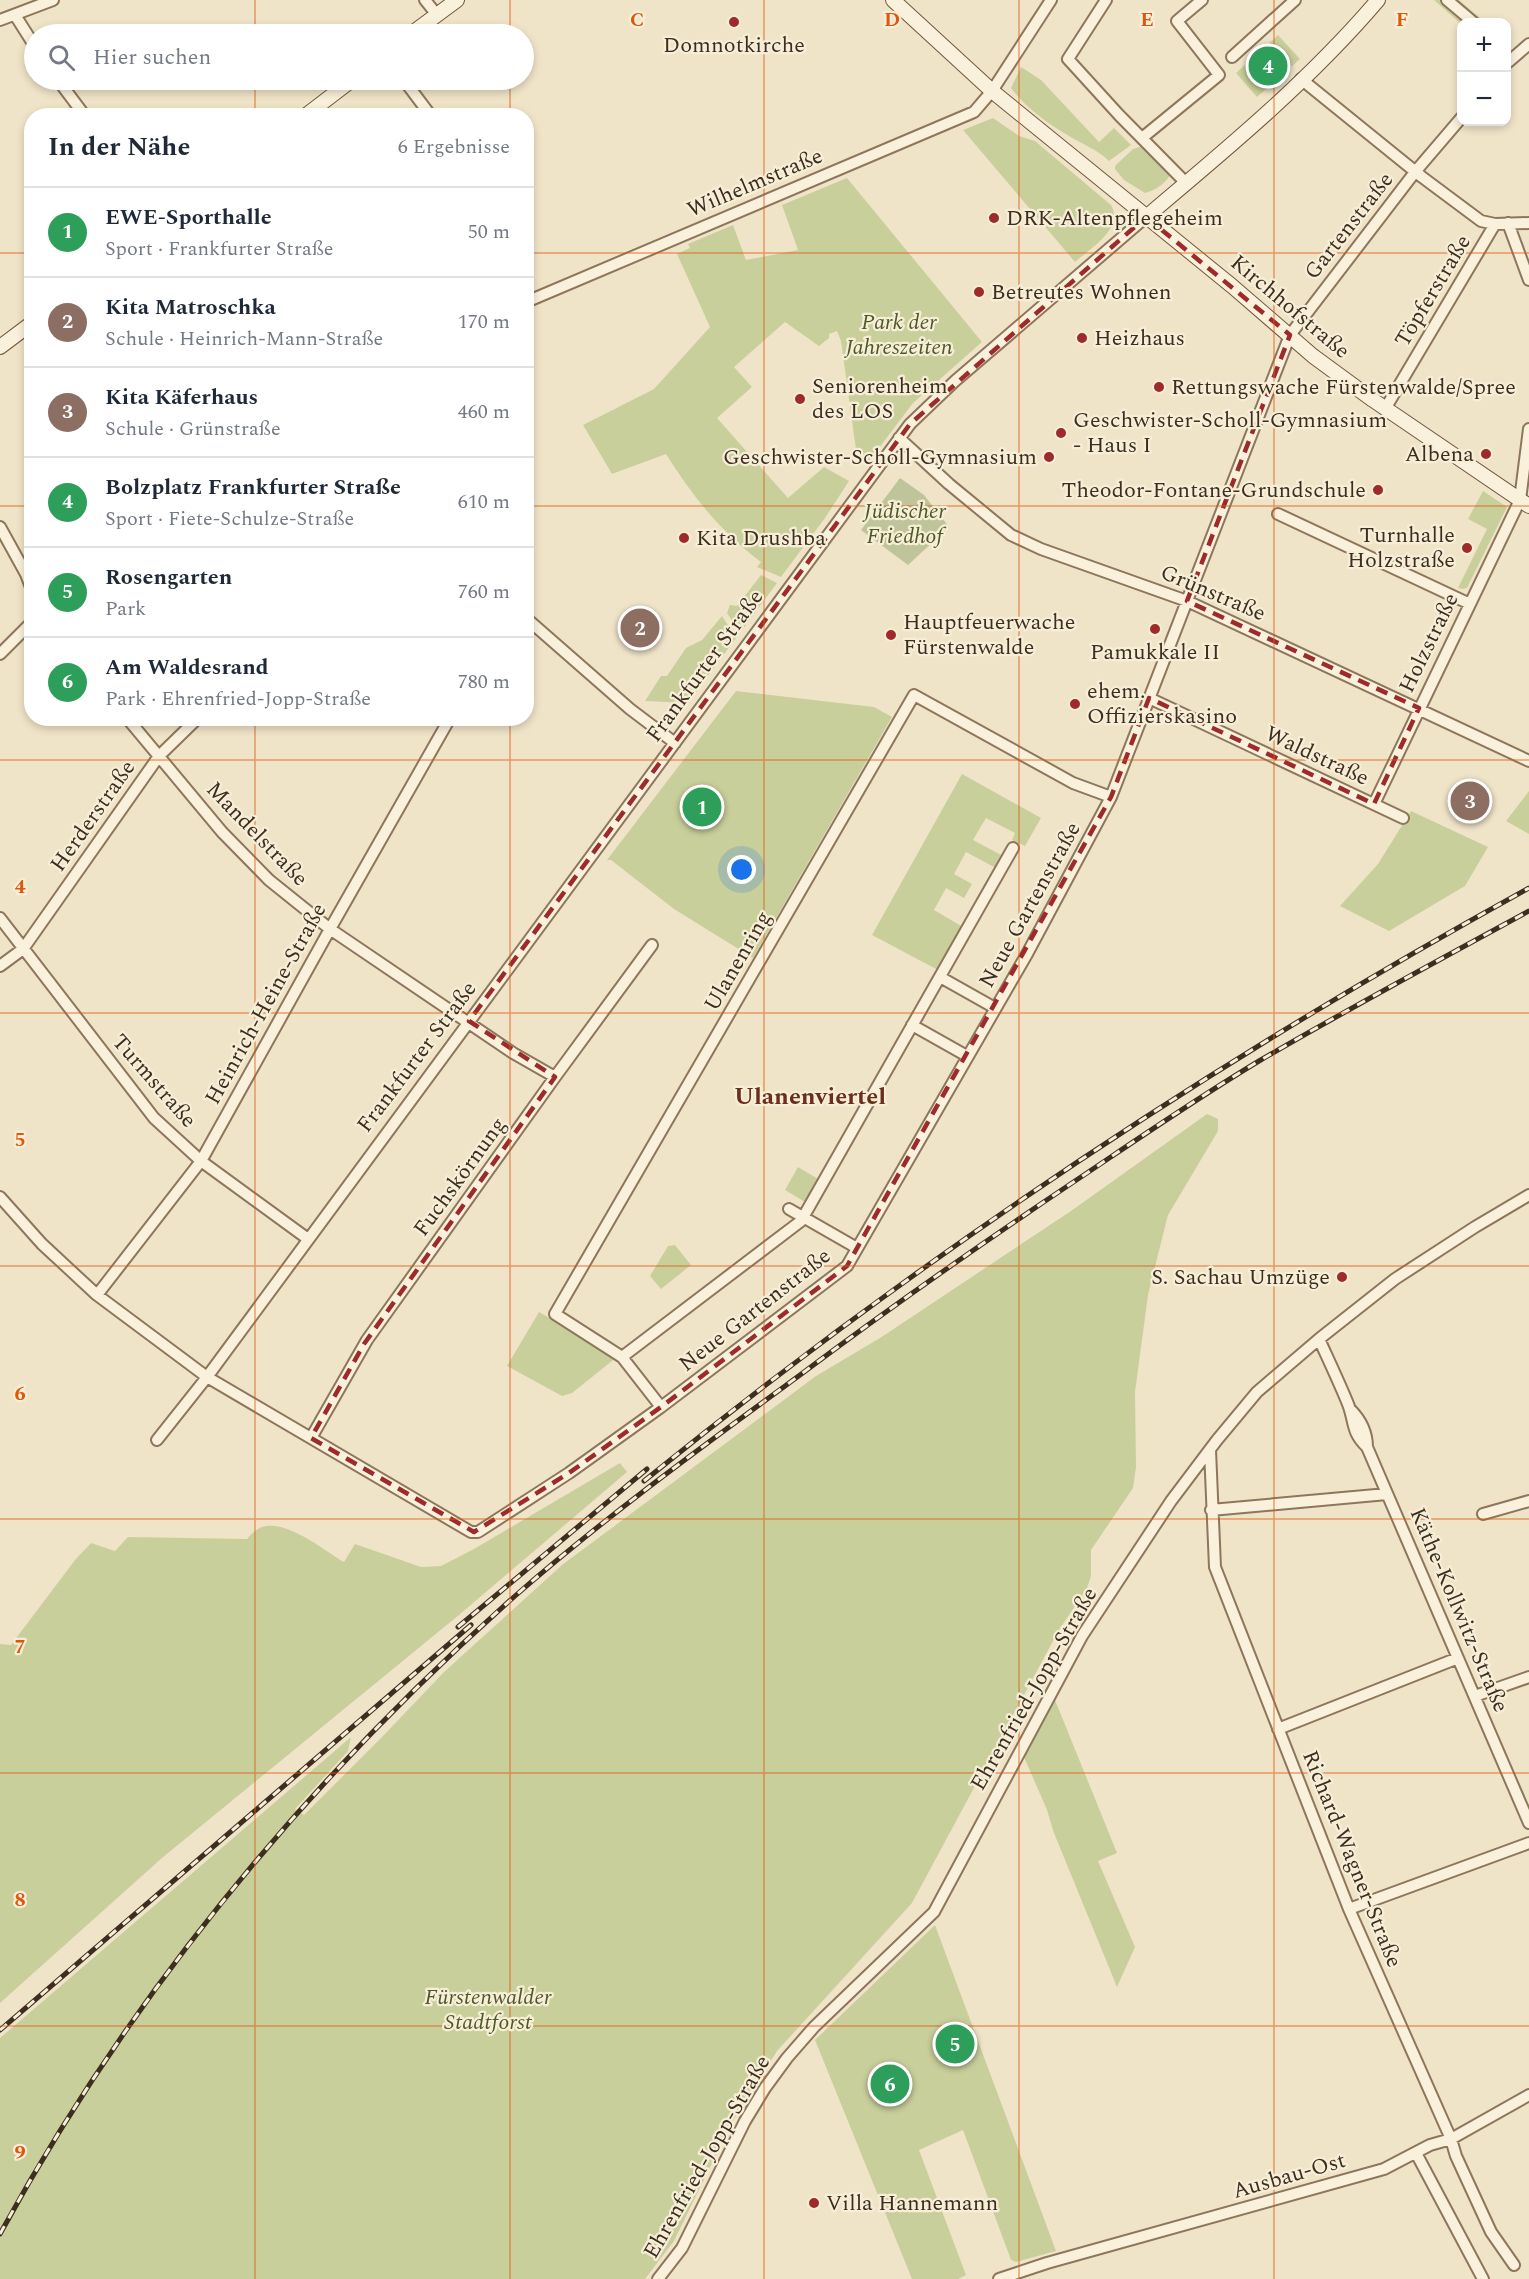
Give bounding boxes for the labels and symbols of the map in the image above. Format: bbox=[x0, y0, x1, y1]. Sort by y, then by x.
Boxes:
text: C bbox=[630, 5, 644, 35]
text: D bbox=[884, 5, 900, 35]
text: E bbox=[1140, 5, 1154, 35]
text: F bbox=[1396, 5, 1408, 35]
marker: Domnotkirche bbox=[727, 15, 741, 29]
place label: Domnotkirche bbox=[663, 29, 805, 62]
pin: 4 bbox=[1248, 44, 1288, 88]
street label: Wilhelmstraße bbox=[682, 140, 828, 226]
street label: Gartenstraße bbox=[1296, 165, 1402, 287]
place label: DRK-Altenpflegeheim bbox=[1006, 202, 1223, 235]
marker: DRK-Altenpflegeheim bbox=[987, 211, 1001, 225]
street label: Töpferstraße bbox=[1386, 229, 1480, 353]
street label: Kirchhofstraße bbox=[1223, 247, 1357, 367]
place label: Betreutes Wohnen bbox=[991, 276, 1172, 309]
marker: Betreutes Wohnen bbox=[972, 285, 986, 299]
park label: Park der Jahreszeiten bbox=[843, 306, 953, 364]
place label: Heizhaus bbox=[1094, 322, 1185, 355]
marker: Heizhaus bbox=[1075, 331, 1089, 345]
place label: Seniorenheim des LOS bbox=[812, 370, 948, 428]
place label: Rettungswache Fürstenwalde/Spree bbox=[1171, 371, 1516, 404]
marker: Rettungswache Fürstenwalde/Spree bbox=[1152, 380, 1166, 394]
marker: Seniorenheim des LOS bbox=[793, 392, 807, 406]
place label: Geschwister-Scholl-Gymnasium - Haus I bbox=[1073, 404, 1387, 462]
marker: Geschwister-Scholl-Gymnasium - Haus I bbox=[1054, 426, 1068, 440]
place label: Albena bbox=[1405, 438, 1474, 471]
place label: Geschwister-Scholl-Gymnasium bbox=[723, 441, 1037, 474]
marker: Albena bbox=[1479, 447, 1493, 461]
marker: Geschwister-Scholl-Gymnasium bbox=[1042, 450, 1056, 464]
place label: Theodor-Fontane-Grundschule bbox=[1061, 474, 1366, 507]
marker: Theodor-Fontane-Grundschule bbox=[1371, 483, 1385, 497]
park label: Jüdischer Friedhof bbox=[862, 495, 947, 553]
place label: Turnhalle Holzstraße bbox=[1347, 519, 1455, 577]
place label: Kita Drushba bbox=[696, 522, 826, 555]
marker: Kita Drushba bbox=[677, 531, 691, 545]
marker: Turnhalle Holzstraße bbox=[1460, 541, 1474, 555]
street label: Grünstraße bbox=[1155, 556, 1271, 630]
street label: Frankfurter Straße bbox=[638, 583, 772, 749]
street label: Holzstraße bbox=[1391, 587, 1467, 699]
pin: 2 bbox=[620, 606, 660, 650]
place label: Hauptfeuerwache Fürstenwalde bbox=[903, 606, 1075, 664]
marker: Pamukkale II bbox=[1148, 622, 1162, 636]
marker: Hauptfeuerwache Fürstenwalde bbox=[884, 628, 898, 642]
place label: Pamukkale II bbox=[1090, 636, 1220, 669]
place label: ehem. Offizierskasino bbox=[1087, 675, 1237, 733]
marker: ehem. Offizierskasino bbox=[1068, 697, 1082, 711]
street label: Waldstraße bbox=[1260, 717, 1374, 795]
street label: Herderstraße bbox=[42, 753, 144, 879]
street label: Mandelstraße bbox=[198, 774, 316, 894]
pin: 3 bbox=[1450, 778, 1490, 824]
pin: 1 bbox=[682, 784, 722, 830]
street label: Neue Gartenstraße bbox=[971, 816, 1089, 994]
your location bbox=[727, 855, 756, 884]
text: 4 bbox=[14, 872, 26, 902]
street label: Heinrich-Heine-Straße bbox=[197, 897, 335, 1111]
street label: Ulanenring bbox=[696, 905, 780, 1017]
street label: Frankfurter Straße bbox=[349, 974, 485, 1140]
street label: Turmstraße bbox=[104, 1027, 204, 1135]
district label: Ulanenviertel bbox=[734, 1079, 886, 1115]
street label: Fuchskörnung bbox=[405, 1110, 515, 1244]
text: 5 bbox=[14, 1125, 26, 1155]
street label: Neue Gartenstraße bbox=[672, 1240, 838, 1380]
place label: S. Sachau Umzüge bbox=[1151, 1261, 1330, 1294]
marker: S. Sachau Umzüge bbox=[1335, 1270, 1349, 1284]
text: 6 bbox=[14, 1379, 26, 1409]
street label: Käthe-Kollwitz-Straße bbox=[1401, 1502, 1517, 1718]
street label: Ehrenfried-Jopp-Straße bbox=[962, 1581, 1106, 1797]
text: 7 bbox=[14, 1632, 26, 1662]
street label: Richard-Wagner-Straße bbox=[1293, 1745, 1411, 1973]
text: 8 bbox=[14, 1885, 26, 1915]
park label: Fürstenwalder Stadtforst bbox=[424, 1981, 552, 2039]
pin: 5 bbox=[936, 2022, 974, 2066]
street label: Ehrenfried-Jopp-Straße bbox=[635, 2049, 779, 2265]
pin: 6 bbox=[870, 2062, 910, 2106]
text: 9 bbox=[14, 2138, 26, 2168]
street label: Ausbau-Ost bbox=[1229, 2144, 1350, 2208]
place label: Villa Hannemann bbox=[826, 2187, 998, 2220]
marker: Villa Hannemann bbox=[807, 2196, 821, 2210]

